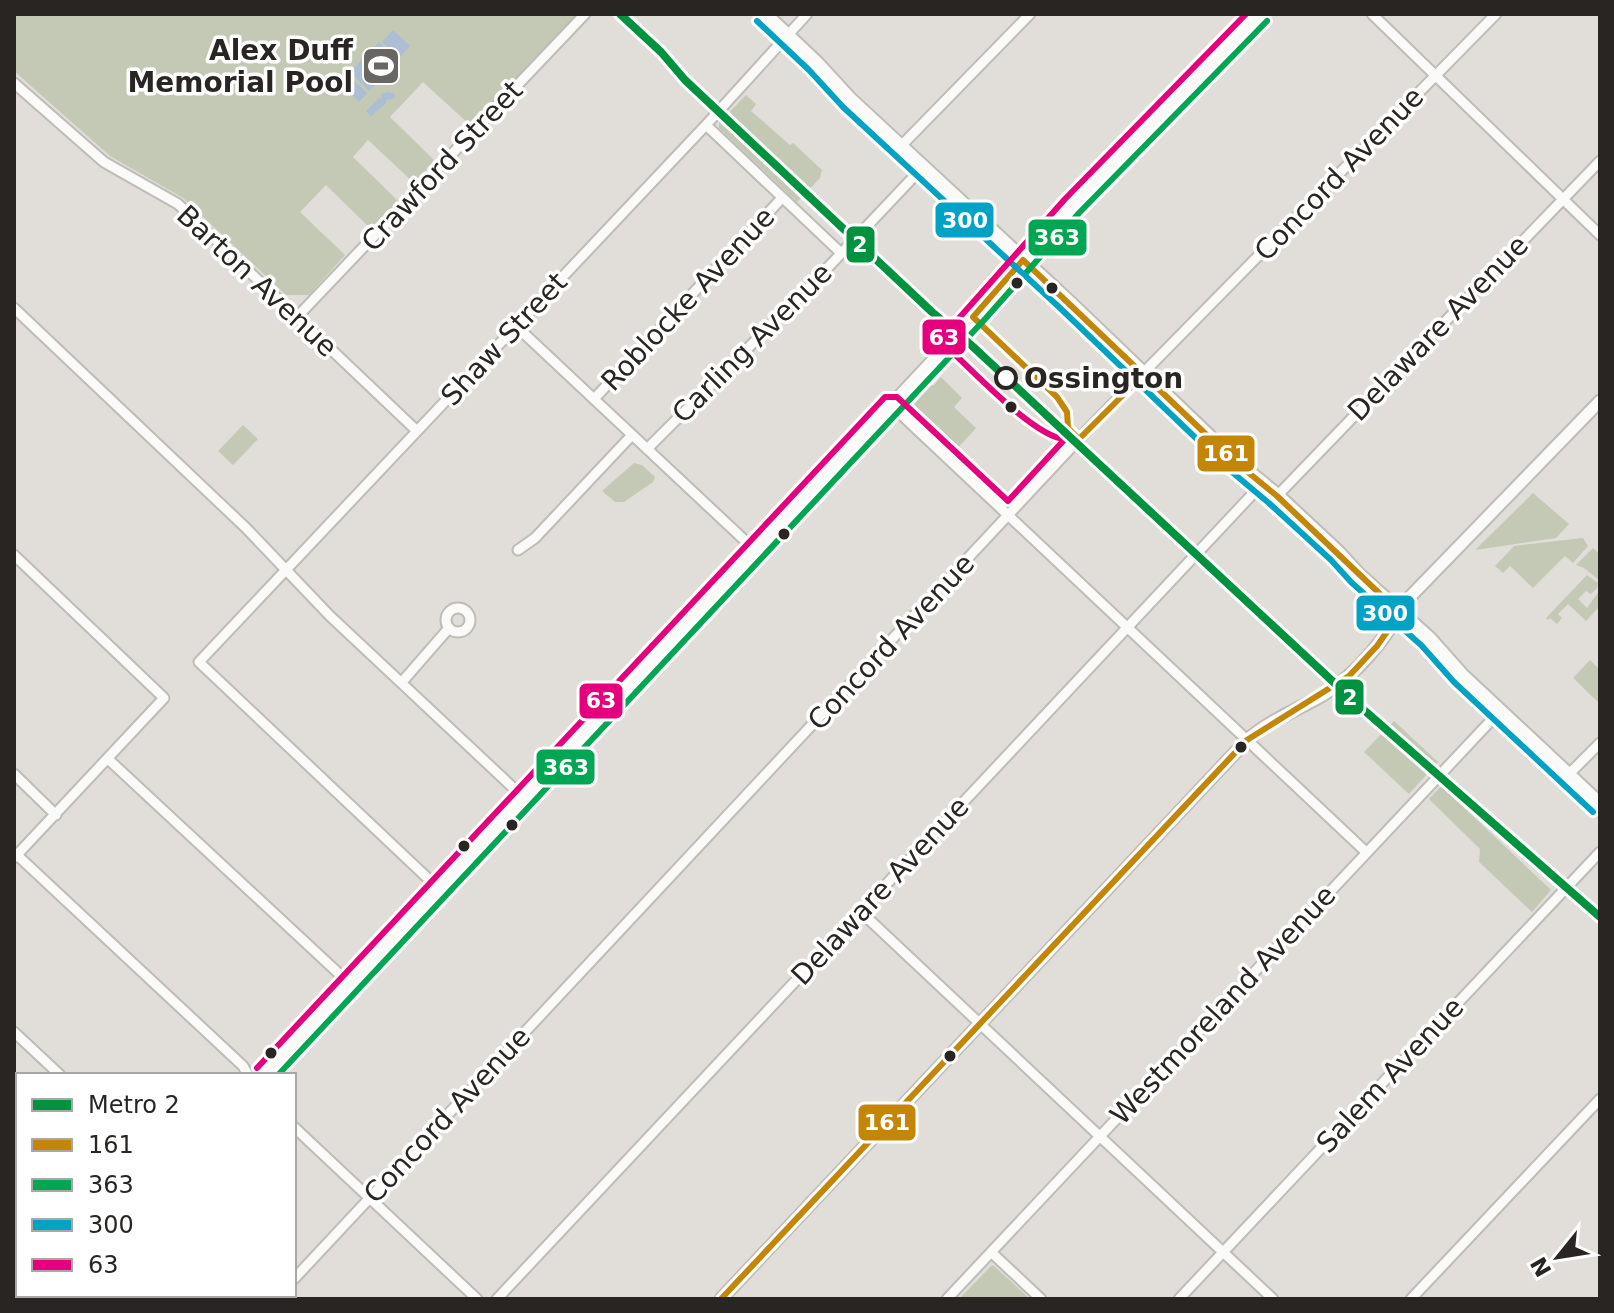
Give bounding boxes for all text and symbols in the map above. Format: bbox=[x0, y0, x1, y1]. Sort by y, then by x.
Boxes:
place label: Alex Duff Memorial Pool bbox=[127, 34, 353, 99]
sports icon: Alex Duff Memorial Pool bbox=[360, 45, 402, 87]
street label: Crawford Street bbox=[355, 74, 529, 258]
street label: Concord Avenue bbox=[1248, 80, 1430, 268]
street label: Barton Avenue bbox=[170, 198, 344, 364]
street label: Roblocke Avenue bbox=[595, 200, 781, 398]
line badge: 300 bbox=[934, 201, 995, 239]
text: 300 bbox=[942, 208, 988, 233]
line badge: 363 bbox=[1027, 218, 1088, 257]
line badge: 2 bbox=[845, 225, 876, 264]
text: 363 bbox=[1034, 225, 1080, 250]
street label: Delaware Avenue bbox=[1341, 228, 1535, 428]
text: 2 bbox=[852, 232, 868, 257]
street label: Carling Avenue bbox=[665, 256, 839, 430]
street label: Shaw Street bbox=[434, 266, 574, 412]
unlabelled marker bbox=[1009, 275, 1025, 291]
unlabelled marker bbox=[1044, 280, 1060, 296]
line badge: 63 bbox=[921, 318, 967, 356]
text: 63 bbox=[929, 325, 959, 350]
place label: Ossington bbox=[1024, 362, 1183, 395]
marker: Ossington bbox=[995, 367, 1017, 389]
unlabelled marker bbox=[1003, 399, 1019, 415]
line badge: 161 bbox=[1196, 434, 1256, 473]
text: 161 bbox=[1203, 441, 1249, 466]
unlabelled marker bbox=[776, 526, 792, 542]
street label: Concord Avenue bbox=[801, 547, 981, 737]
line badge: 300 bbox=[1355, 594, 1416, 632]
text: 300 bbox=[1362, 601, 1408, 626]
line badge: 2 bbox=[1334, 678, 1365, 716]
line badge: 63 bbox=[578, 682, 624, 720]
text: 2 bbox=[1342, 685, 1358, 710]
text: 63 bbox=[586, 688, 616, 713]
unlabelled marker bbox=[1233, 739, 1249, 755]
line badge: 363 bbox=[535, 748, 596, 786]
text: 363 bbox=[543, 755, 589, 780]
street label: Delaware Avenue bbox=[784, 790, 976, 992]
unlabelled marker bbox=[504, 817, 520, 833]
unlabelled marker bbox=[456, 838, 472, 854]
street label: Westmoreland Avenue bbox=[1104, 879, 1342, 1131]
street label: Salem Avenue bbox=[1310, 991, 1470, 1159]
street label: Concord Avenue bbox=[357, 1020, 537, 1210]
unlabelled marker bbox=[263, 1045, 279, 1061]
unlabelled marker bbox=[942, 1048, 958, 1064]
legend bbox=[16, 1073, 296, 1297]
text: Metro 2 bbox=[88, 1091, 180, 1119]
line badge: 161 bbox=[857, 1103, 917, 1142]
text: 161 bbox=[864, 1110, 910, 1135]
text: 161 bbox=[88, 1131, 134, 1159]
text: 363 bbox=[88, 1171, 134, 1199]
text: 300 bbox=[88, 1211, 134, 1239]
north arrow bbox=[1518, 1217, 1598, 1297]
text: 63 bbox=[88, 1251, 119, 1279]
text: N bbox=[1526, 1253, 1557, 1281]

